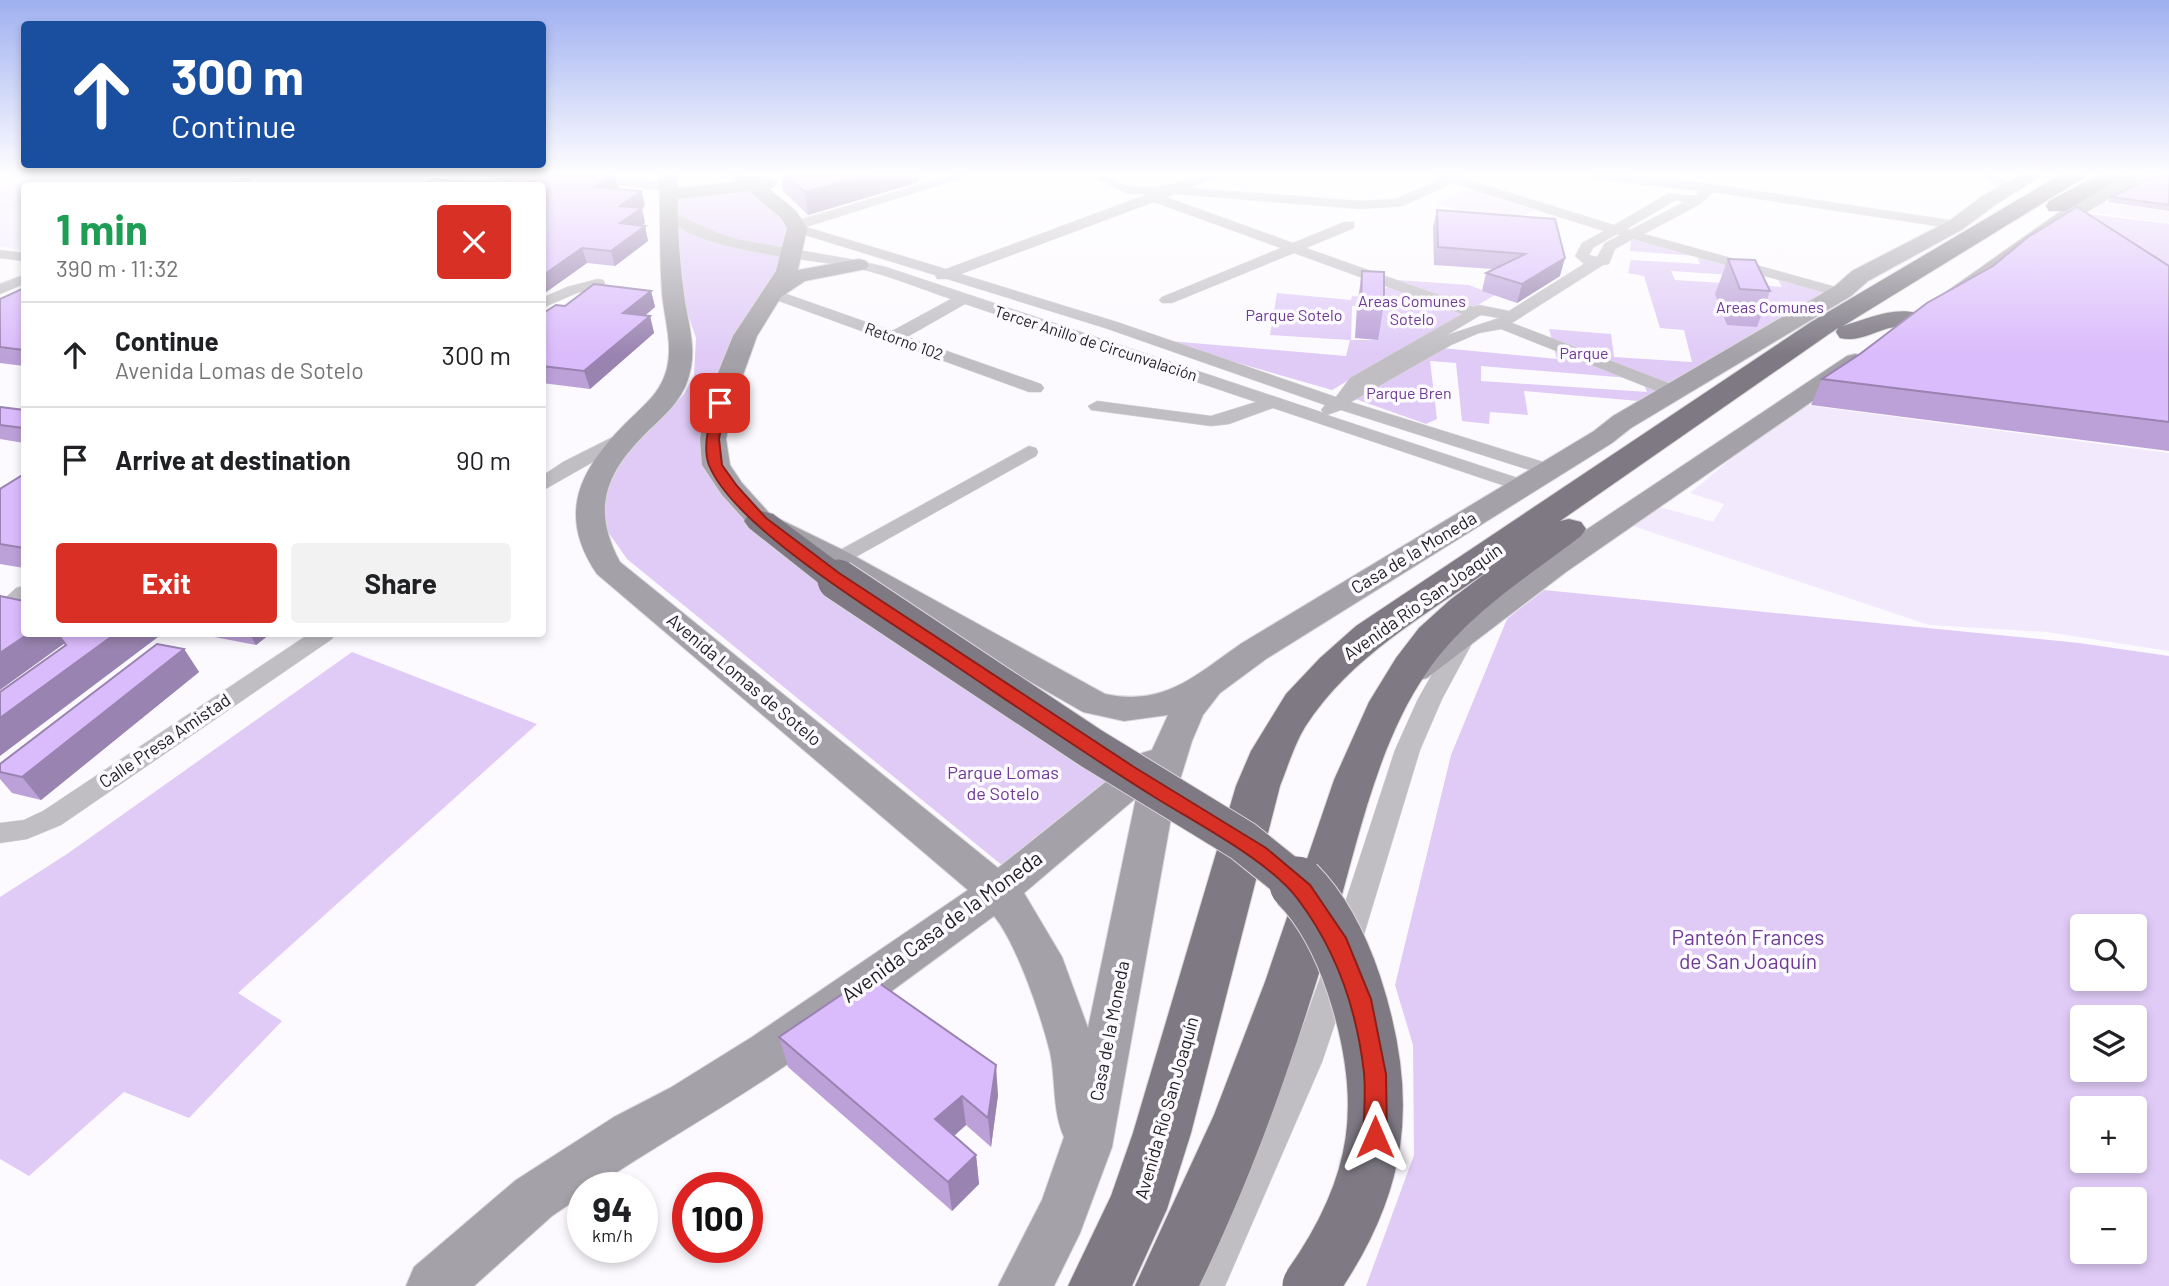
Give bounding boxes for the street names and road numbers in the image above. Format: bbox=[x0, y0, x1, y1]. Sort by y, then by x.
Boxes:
street label: Tercer Anillo de Circunvalación bbox=[992, 301, 1200, 384]
street label: Retorno 102 bbox=[862, 318, 946, 363]
street label: Casa de la Moneda bbox=[1347, 506, 1480, 598]
street label: Avenida Río San Joaquín bbox=[1339, 538, 1506, 664]
street label: Avenida Lomas de Sotelo bbox=[663, 608, 826, 750]
street label: Calle Presa Amistad bbox=[94, 688, 234, 792]
street label: Avenida Casa de la Moneda bbox=[836, 845, 1046, 1007]
street label: Casa de la Moneda bbox=[1085, 959, 1133, 1103]
street label: Avenida Río San Joaquín bbox=[1129, 1014, 1203, 1202]

